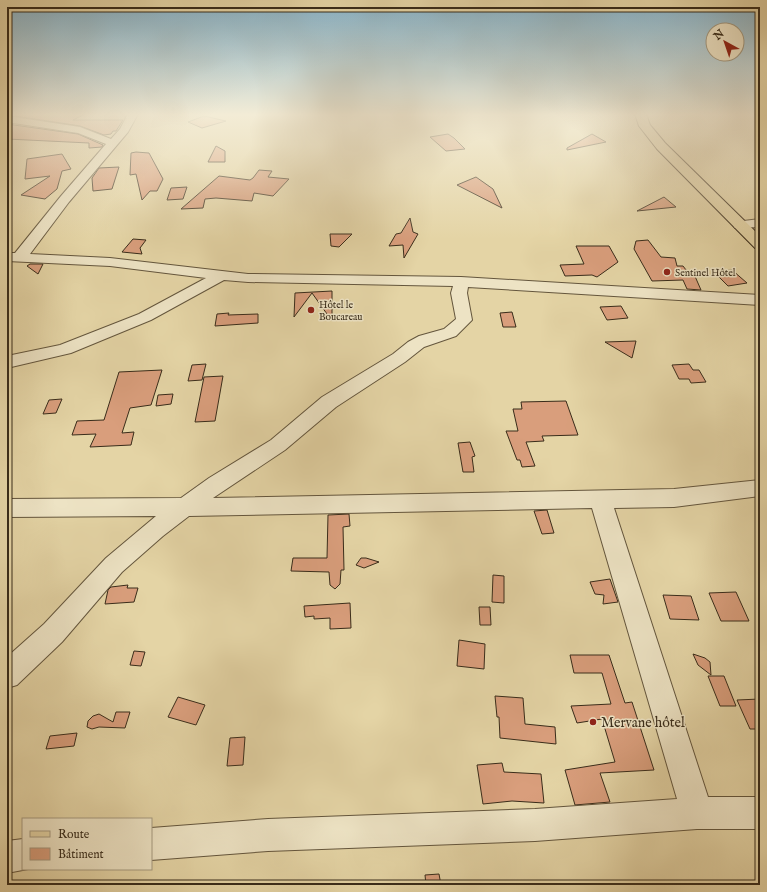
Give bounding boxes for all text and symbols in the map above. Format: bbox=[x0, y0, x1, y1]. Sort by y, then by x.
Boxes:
north arrow bbox=[705, 22, 745, 62]
text: N bbox=[710, 26, 728, 44]
marker: Sentinel Hôtel bbox=[662, 267, 672, 277]
place label: Sentinel Hôtel bbox=[675, 267, 736, 280]
place label: Hôtel le Boucareau bbox=[319, 299, 363, 324]
marker: Hôtel le Boucareau bbox=[306, 305, 316, 315]
place label: Mervane hôtel bbox=[601, 714, 685, 732]
marker: Mervane hôtel bbox=[588, 717, 598, 727]
legend bbox=[22, 818, 152, 870]
text: Route bbox=[58, 827, 90, 842]
text: Bâtiment bbox=[58, 847, 104, 862]

